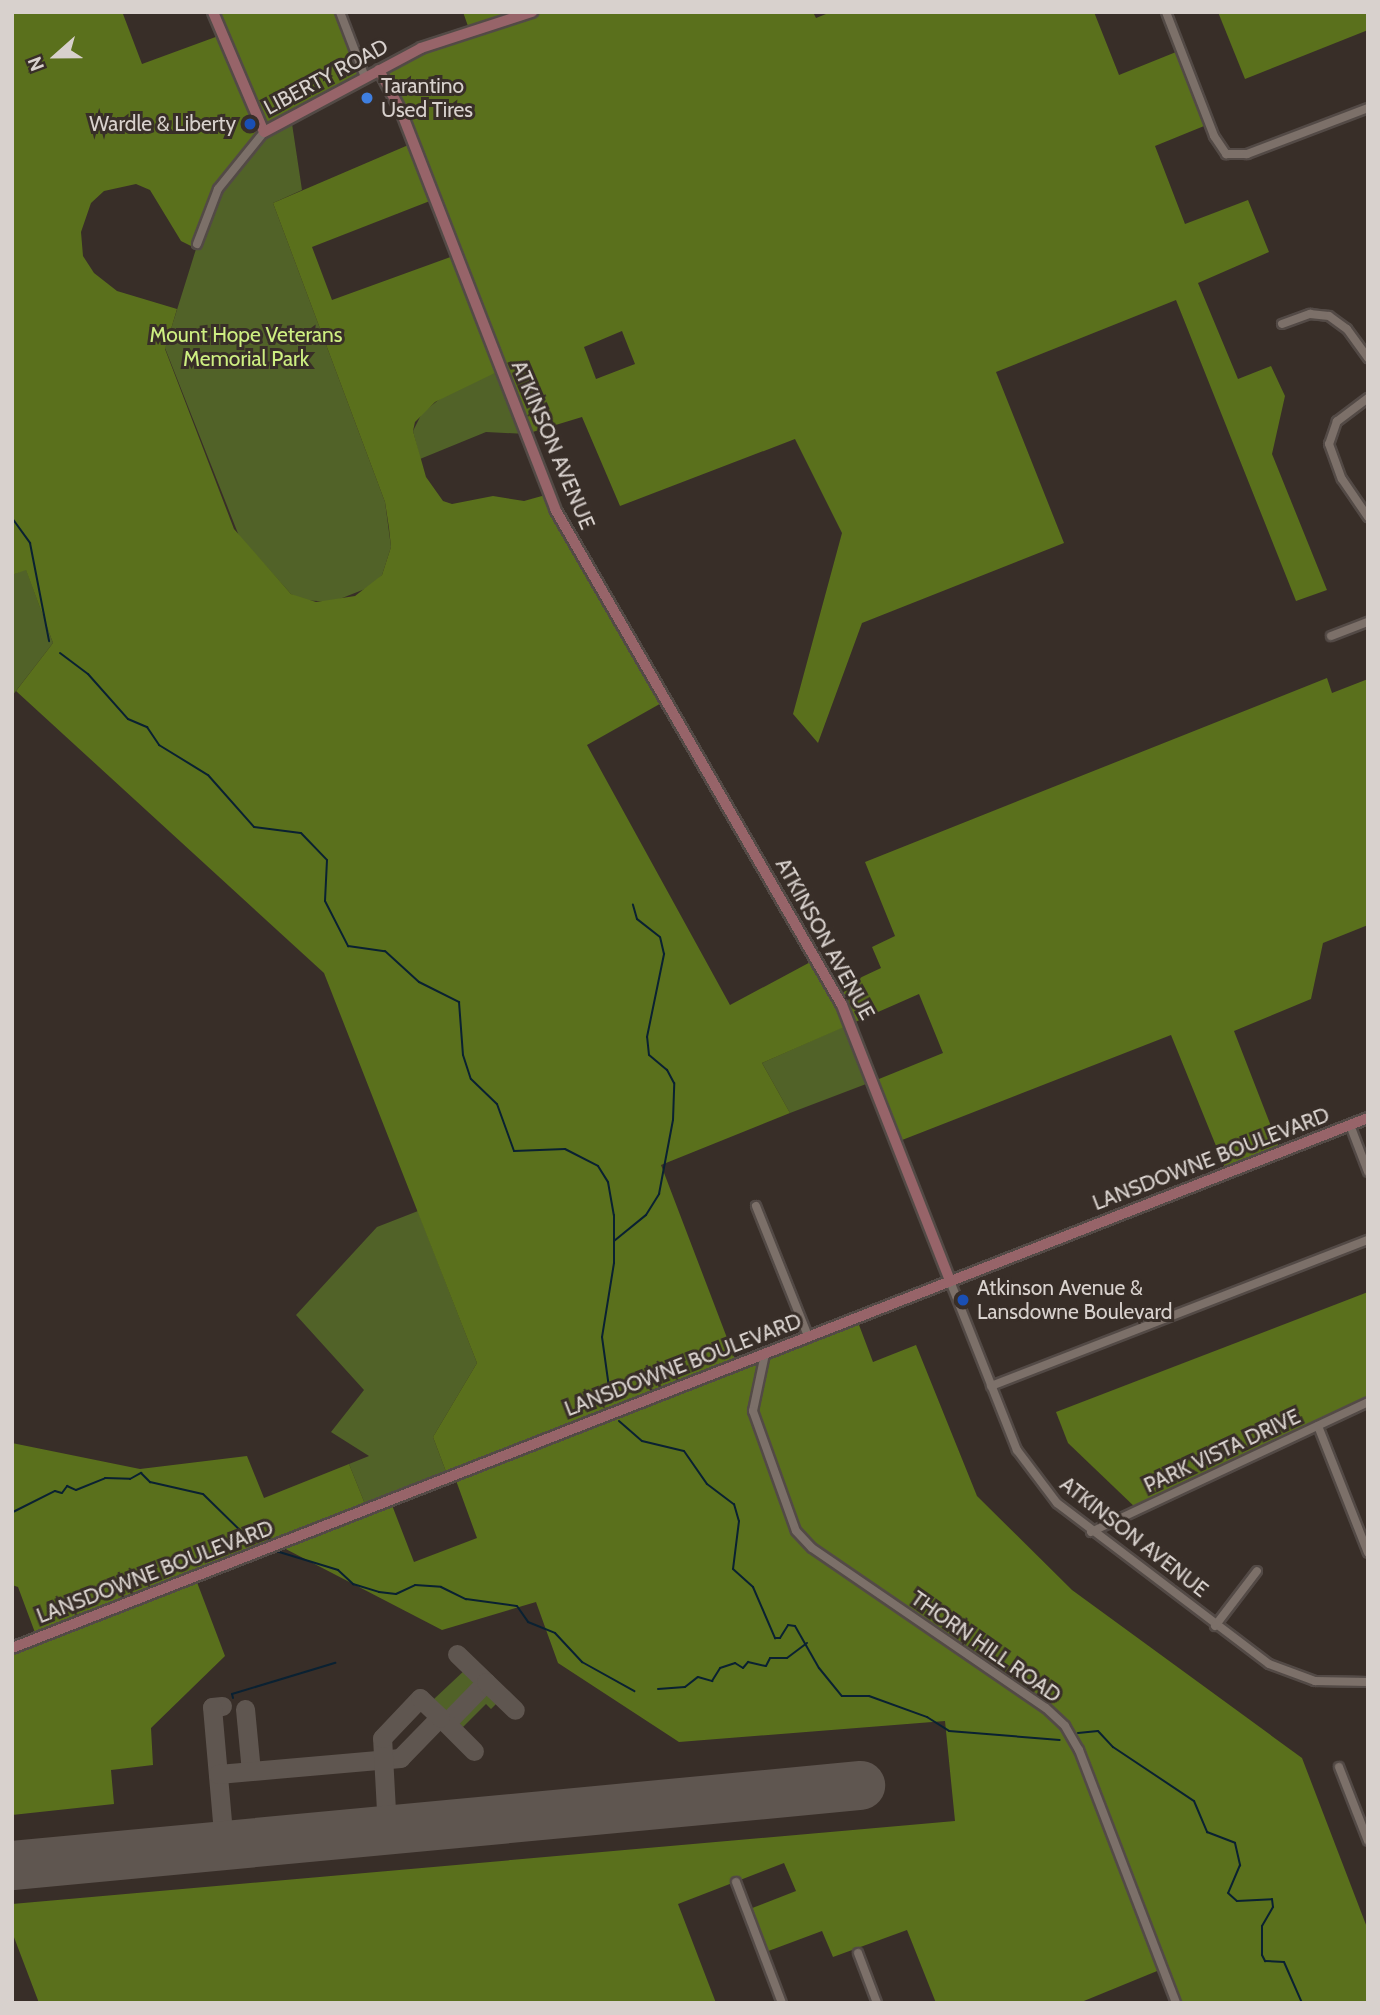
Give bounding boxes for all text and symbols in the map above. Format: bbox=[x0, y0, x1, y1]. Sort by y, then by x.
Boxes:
north arrow bbox=[21, 21, 91, 91]
street label: LIBERTY ROAD bbox=[260, 34, 392, 120]
text: N bbox=[23, 53, 49, 74]
place label: Tarantino Used Tires bbox=[381, 73, 473, 123]
marker: Tarantino Used Tires bbox=[359, 90, 375, 106]
place label: Wardle & Liberty bbox=[89, 111, 236, 137]
marker: Wardle & Liberty bbox=[242, 116, 258, 132]
park label: Mount Hope Veterans Memorial Park bbox=[149, 322, 343, 372]
street label: ATKINSON AVENUE bbox=[506, 357, 600, 533]
street label: ATKINSON AVENUE bbox=[770, 854, 880, 1024]
street label: LANSDOWNE BOULEVARD bbox=[1089, 1102, 1333, 1216]
place label: Atkinson Avenue & Lansdowne Boulevard bbox=[977, 1275, 1172, 1325]
marker: Atkinson Avenue & Lansdowne Boulevard bbox=[955, 1292, 971, 1308]
street label: LANSDOWNE BOULEVARD bbox=[561, 1308, 805, 1422]
street label: PARK VISTA DRIVE bbox=[1140, 1404, 1304, 1498]
street label: ATKINSON AVENUE bbox=[1055, 1471, 1213, 1603]
street label: LANSDOWNE BOULEVARD bbox=[33, 1515, 277, 1629]
street label: THORN HILL ROAD bbox=[906, 1586, 1066, 1708]

